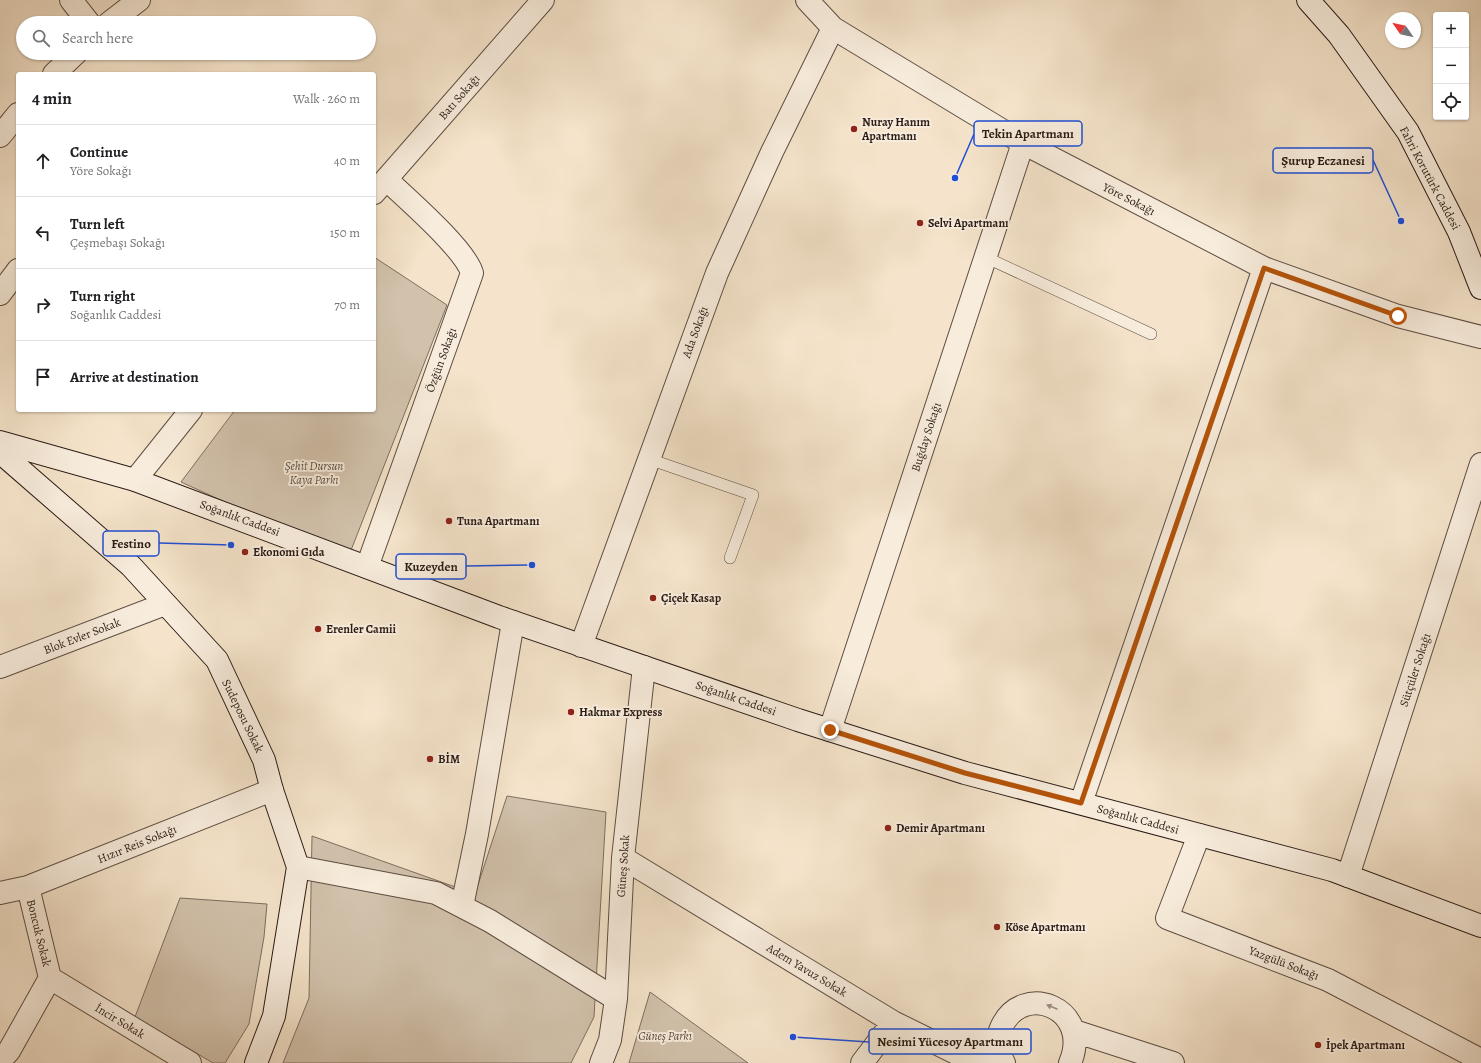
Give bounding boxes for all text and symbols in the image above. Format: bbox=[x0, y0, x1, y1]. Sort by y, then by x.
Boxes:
north arrow bbox=[1385, 12, 1421, 48]
map controls bbox=[1433, 12, 1469, 120]
button: + bbox=[1433, 12, 1469, 48]
search box bbox=[16, 16, 376, 60]
icon: search bbox=[30, 27, 52, 49]
text: Search here bbox=[62, 28, 133, 48]
button: − bbox=[1433, 48, 1469, 84]
street label: Batı Sokağı bbox=[435, 71, 483, 123]
button: locate bbox=[1433, 84, 1469, 120]
text: 4 min bbox=[32, 87, 72, 110]
text: Walk · 260 m bbox=[293, 90, 360, 107]
place label: Nuray Hanım Apartmanı bbox=[861, 114, 930, 144]
callout: Tekin Apartmanı bbox=[974, 121, 1082, 146]
street label: Fahri Korutürk Caddesi bbox=[1396, 123, 1464, 233]
marker: Nuray Hanım Apartmanı bbox=[849, 124, 859, 134]
text: Tekin Apartmanı bbox=[982, 125, 1074, 142]
text: Continue bbox=[70, 142, 128, 162]
callout: Şurup Eczanesi bbox=[1273, 148, 1373, 173]
icon: ahead bbox=[32, 150, 54, 172]
text: 40 m bbox=[334, 152, 360, 169]
text: Şurup Eczanesi bbox=[1281, 152, 1365, 169]
text: Yöre Sokağı bbox=[70, 162, 132, 179]
street label: Yöre Sokağı bbox=[1099, 178, 1158, 219]
text: Turn left bbox=[70, 214, 125, 234]
place label: Selvi Apartmanı bbox=[928, 215, 1009, 231]
marker: Selvi Apartmanı bbox=[915, 218, 925, 228]
icon: left bbox=[32, 222, 54, 244]
text: 150 m bbox=[330, 224, 360, 241]
text: Çeşmebaşı Sokağı bbox=[70, 234, 165, 251]
text: Turn right bbox=[70, 286, 135, 306]
icon: right bbox=[32, 294, 54, 316]
text: 70 m bbox=[334, 296, 360, 313]
street label: Ada Sokağı bbox=[678, 304, 712, 361]
text: Soğanlık Caddesi bbox=[70, 306, 161, 323]
route start bbox=[1389, 307, 1407, 325]
street label: Özğün Sokağı bbox=[422, 325, 460, 395]
icon: arrive bbox=[32, 366, 54, 388]
text: Arrive at destination bbox=[70, 367, 199, 387]
street label: Buğday Sokağı bbox=[907, 400, 945, 474]
park label: Şehit Dursun Kaya Parkı bbox=[285, 458, 343, 488]
street label: Soğanlık Caddesi bbox=[198, 496, 282, 540]
place label: Tuna Apartmanı bbox=[457, 513, 540, 529]
marker: Tuna Apartmanı bbox=[444, 516, 454, 526]
callout: Festino bbox=[103, 531, 159, 556]
text: Festino bbox=[111, 535, 151, 552]
place label: Ekonomi Gıda bbox=[253, 544, 325, 560]
marker: Ekonomi Gıda bbox=[240, 547, 250, 557]
callout: Kuzeyden bbox=[396, 554, 466, 579]
text: Kuzeyden bbox=[404, 558, 458, 575]
place label: Çiçek Kasap bbox=[661, 590, 722, 606]
marker: Çiçek Kasap bbox=[648, 593, 658, 603]
street label: Blok Evler Sokak bbox=[41, 614, 123, 658]
place label: Erenler Camii bbox=[326, 621, 396, 637]
marker: Erenler Camii bbox=[313, 624, 323, 634]
street label: Sütçüler Sokağı bbox=[1396, 631, 1434, 709]
street label: Sudeposu Sokak bbox=[218, 677, 268, 756]
street label: Soğanlık Caddesi bbox=[694, 677, 778, 719]
place label: Hakmar Express bbox=[579, 704, 662, 720]
marker: Hakmar Express bbox=[566, 707, 576, 717]
route end bbox=[821, 721, 839, 739]
place label: BİM bbox=[438, 751, 460, 767]
marker: BİM bbox=[425, 754, 435, 764]
street label: Soğanlık Caddesi bbox=[1095, 800, 1181, 838]
place label: Demir Apartmanı bbox=[896, 820, 985, 836]
street label: Hızır Reis Sokağı bbox=[95, 821, 179, 867]
marker: Demir Apartmanı bbox=[883, 823, 893, 833]
street label: Güneş Sokak bbox=[613, 834, 633, 898]
street label: Boncuk Sokak bbox=[23, 898, 55, 968]
place label: Köse Apartmanı bbox=[1005, 919, 1086, 935]
marker: Köse Apartmanı bbox=[992, 922, 1002, 932]
street label: Adem Yavuz Sokak bbox=[763, 939, 850, 1000]
street label: Yazgülü Sokağı bbox=[1246, 942, 1321, 984]
street label: İncir Sokak bbox=[92, 1000, 148, 1042]
one-way arrow bbox=[1045, 1004, 1057, 1010]
park label: Güneş Parkı bbox=[638, 1028, 692, 1044]
callout: Nesimi Yücesoy Apartmanı bbox=[869, 1029, 1031, 1054]
text: Nesimi Yücesoy Apartmanı bbox=[877, 1033, 1023, 1050]
place label: İpek Apartmanı bbox=[1326, 1037, 1406, 1053]
marker: İpek Apartmanı bbox=[1313, 1040, 1323, 1050]

